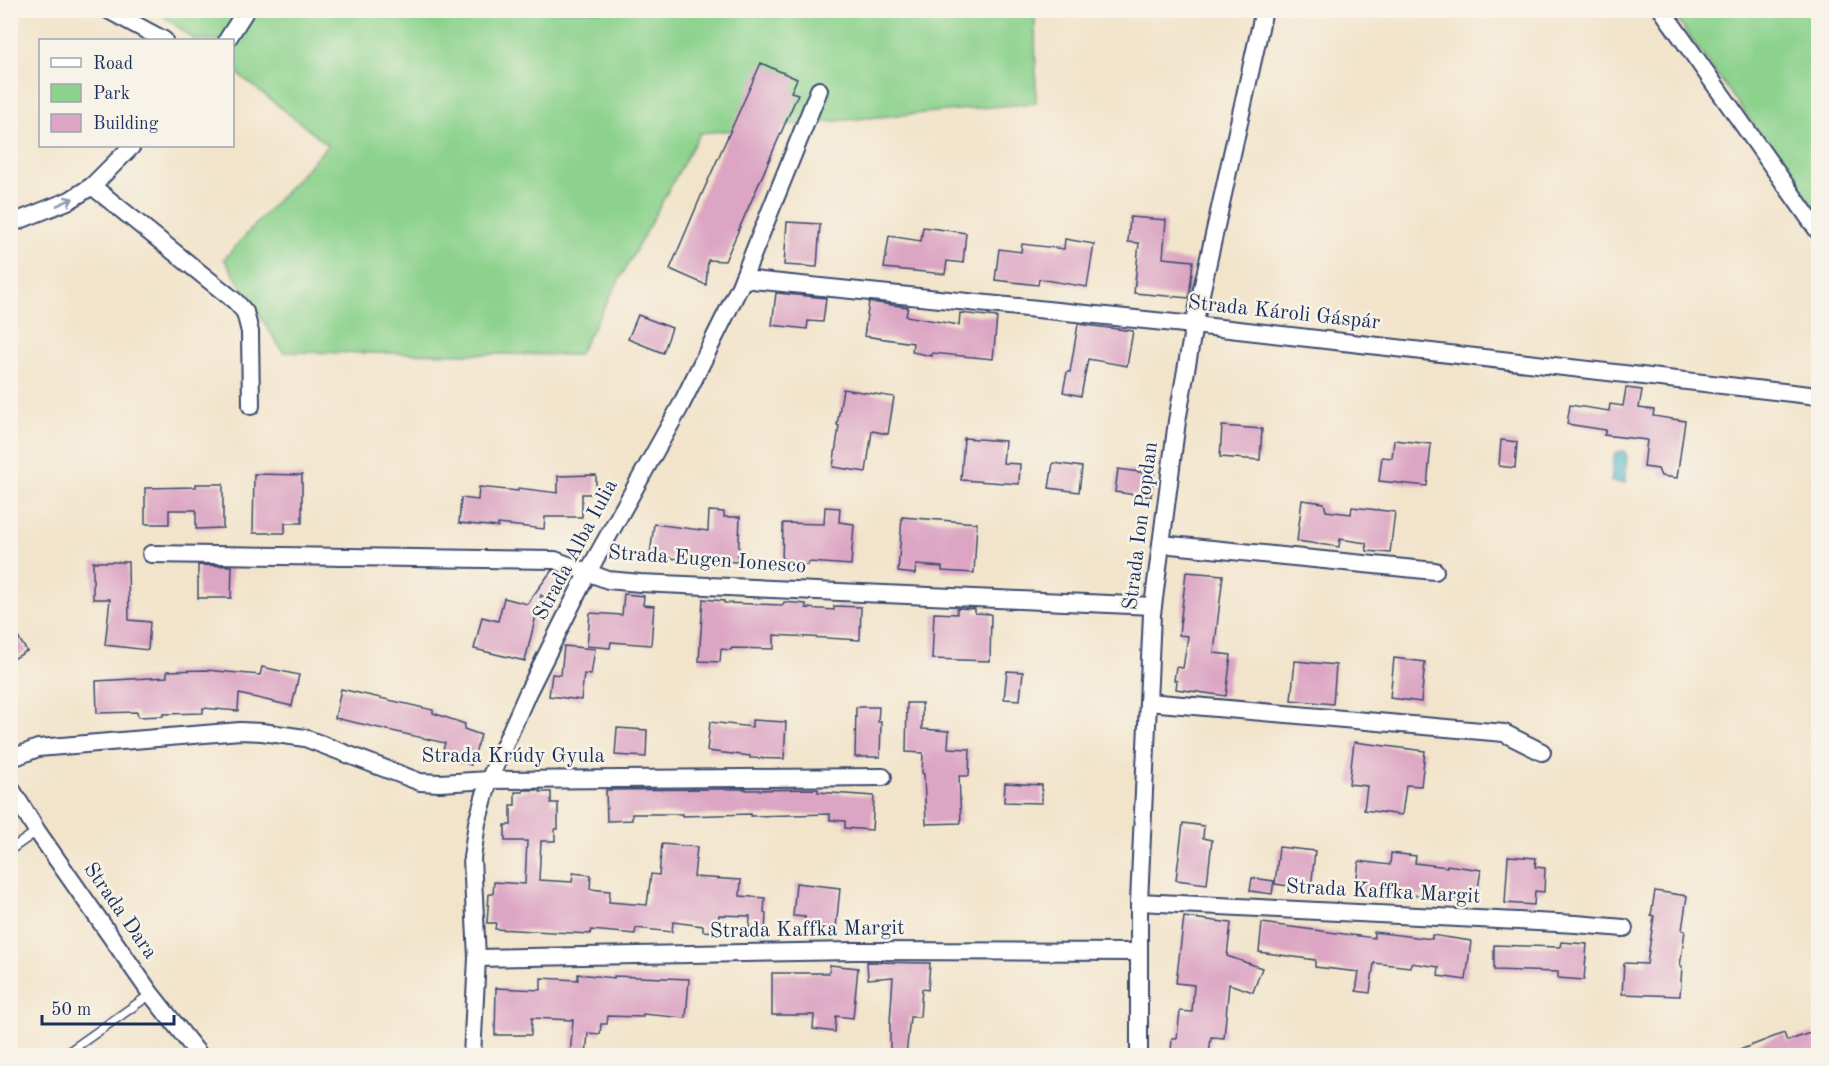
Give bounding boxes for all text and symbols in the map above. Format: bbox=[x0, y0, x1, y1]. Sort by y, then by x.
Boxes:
legend bbox=[39, 39, 234, 147]
text: Road bbox=[93, 55, 133, 73]
text: Park bbox=[93, 85, 130, 103]
text: Building bbox=[93, 115, 159, 133]
one-way arrow bbox=[55, 196, 73, 207]
street label: Strada Károli Gáspár bbox=[1187, 292, 1382, 334]
street label: Strada Ion Popdan bbox=[1120, 441, 1162, 611]
street label: Strada Alba Iulia bbox=[530, 476, 622, 624]
street label: Strada Eugen Ionesco bbox=[607, 543, 807, 577]
street label: Strada Krúdy Gyula bbox=[421, 746, 605, 767]
street label: Strada Dara bbox=[79, 859, 161, 963]
street label: Strada Kaffka Margit bbox=[1285, 876, 1481, 908]
street label: Strada Kaffka Margit bbox=[709, 918, 905, 942]
scale bar bbox=[42, 988, 174, 1026]
text: 50 m bbox=[51, 1001, 91, 1019]

